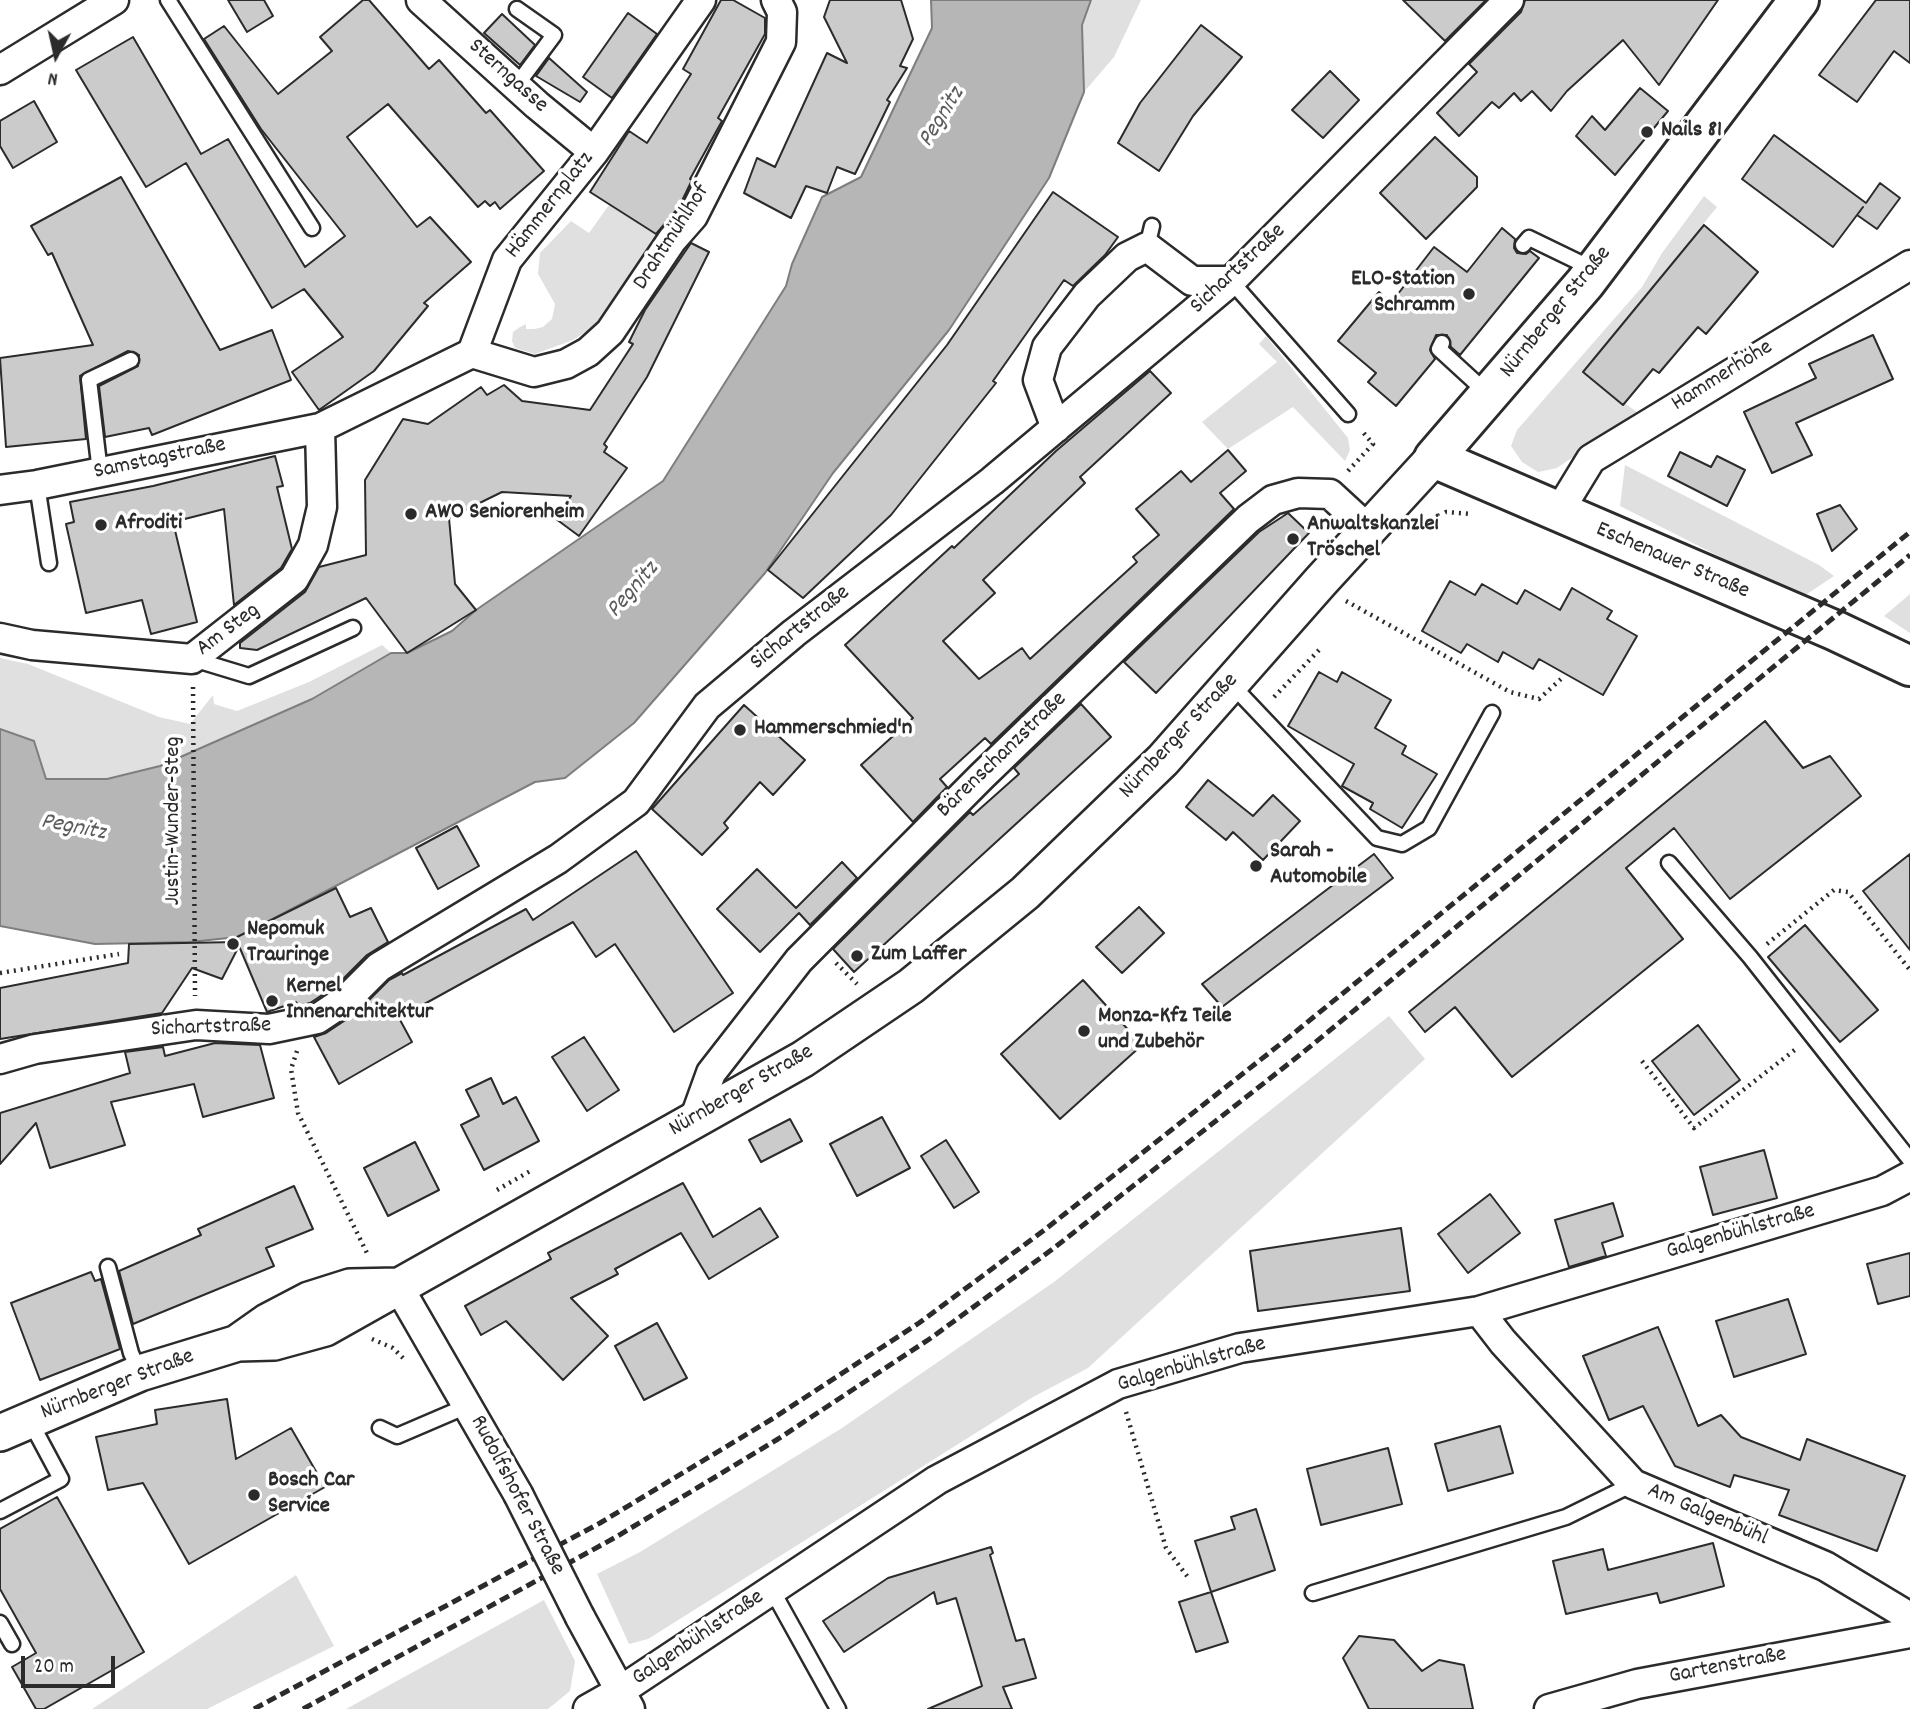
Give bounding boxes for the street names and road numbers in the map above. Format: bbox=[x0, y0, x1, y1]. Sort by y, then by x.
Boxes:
street label: Sterngasse bbox=[461, 34, 553, 120]
street label: Hämmernplatz bbox=[501, 147, 601, 265]
street label: Drahtmühlhof bbox=[629, 180, 717, 296]
street label: Sichartstraße bbox=[1186, 219, 1292, 321]
street label: Nürnberger Straße bbox=[1495, 241, 1619, 385]
street label: Hammerhöhe bbox=[1667, 335, 1779, 419]
street label: Samstagstraße bbox=[91, 433, 229, 487]
street label: Eschenauer Straße bbox=[1591, 517, 1753, 607]
street label: Sichartstraße bbox=[746, 580, 856, 678]
street label: Am Steg bbox=[192, 598, 266, 664]
street label: Nürnberger Straße bbox=[1115, 668, 1245, 806]
street label: Bärenschanzstraße bbox=[932, 687, 1074, 825]
street label: Justin-Wunder-Steg bbox=[161, 736, 189, 906]
street label: Sichartstraße bbox=[150, 1013, 272, 1045]
street label: Nürnberger Straße bbox=[665, 1040, 819, 1144]
street label: Galgenbühlstraße bbox=[1664, 1199, 1818, 1267]
street label: Galgenbühlstraße bbox=[1115, 1332, 1269, 1400]
street label: Nürnberger Straße bbox=[37, 1344, 199, 1428]
street label: Rudolfshofer Straße bbox=[462, 1411, 570, 1581]
street label: Am Galgenbühl bbox=[1643, 1478, 1771, 1554]
street label: Galgenbühlstraße bbox=[628, 1585, 770, 1693]
street label: Gartenstraße bbox=[1667, 1642, 1789, 1692]

